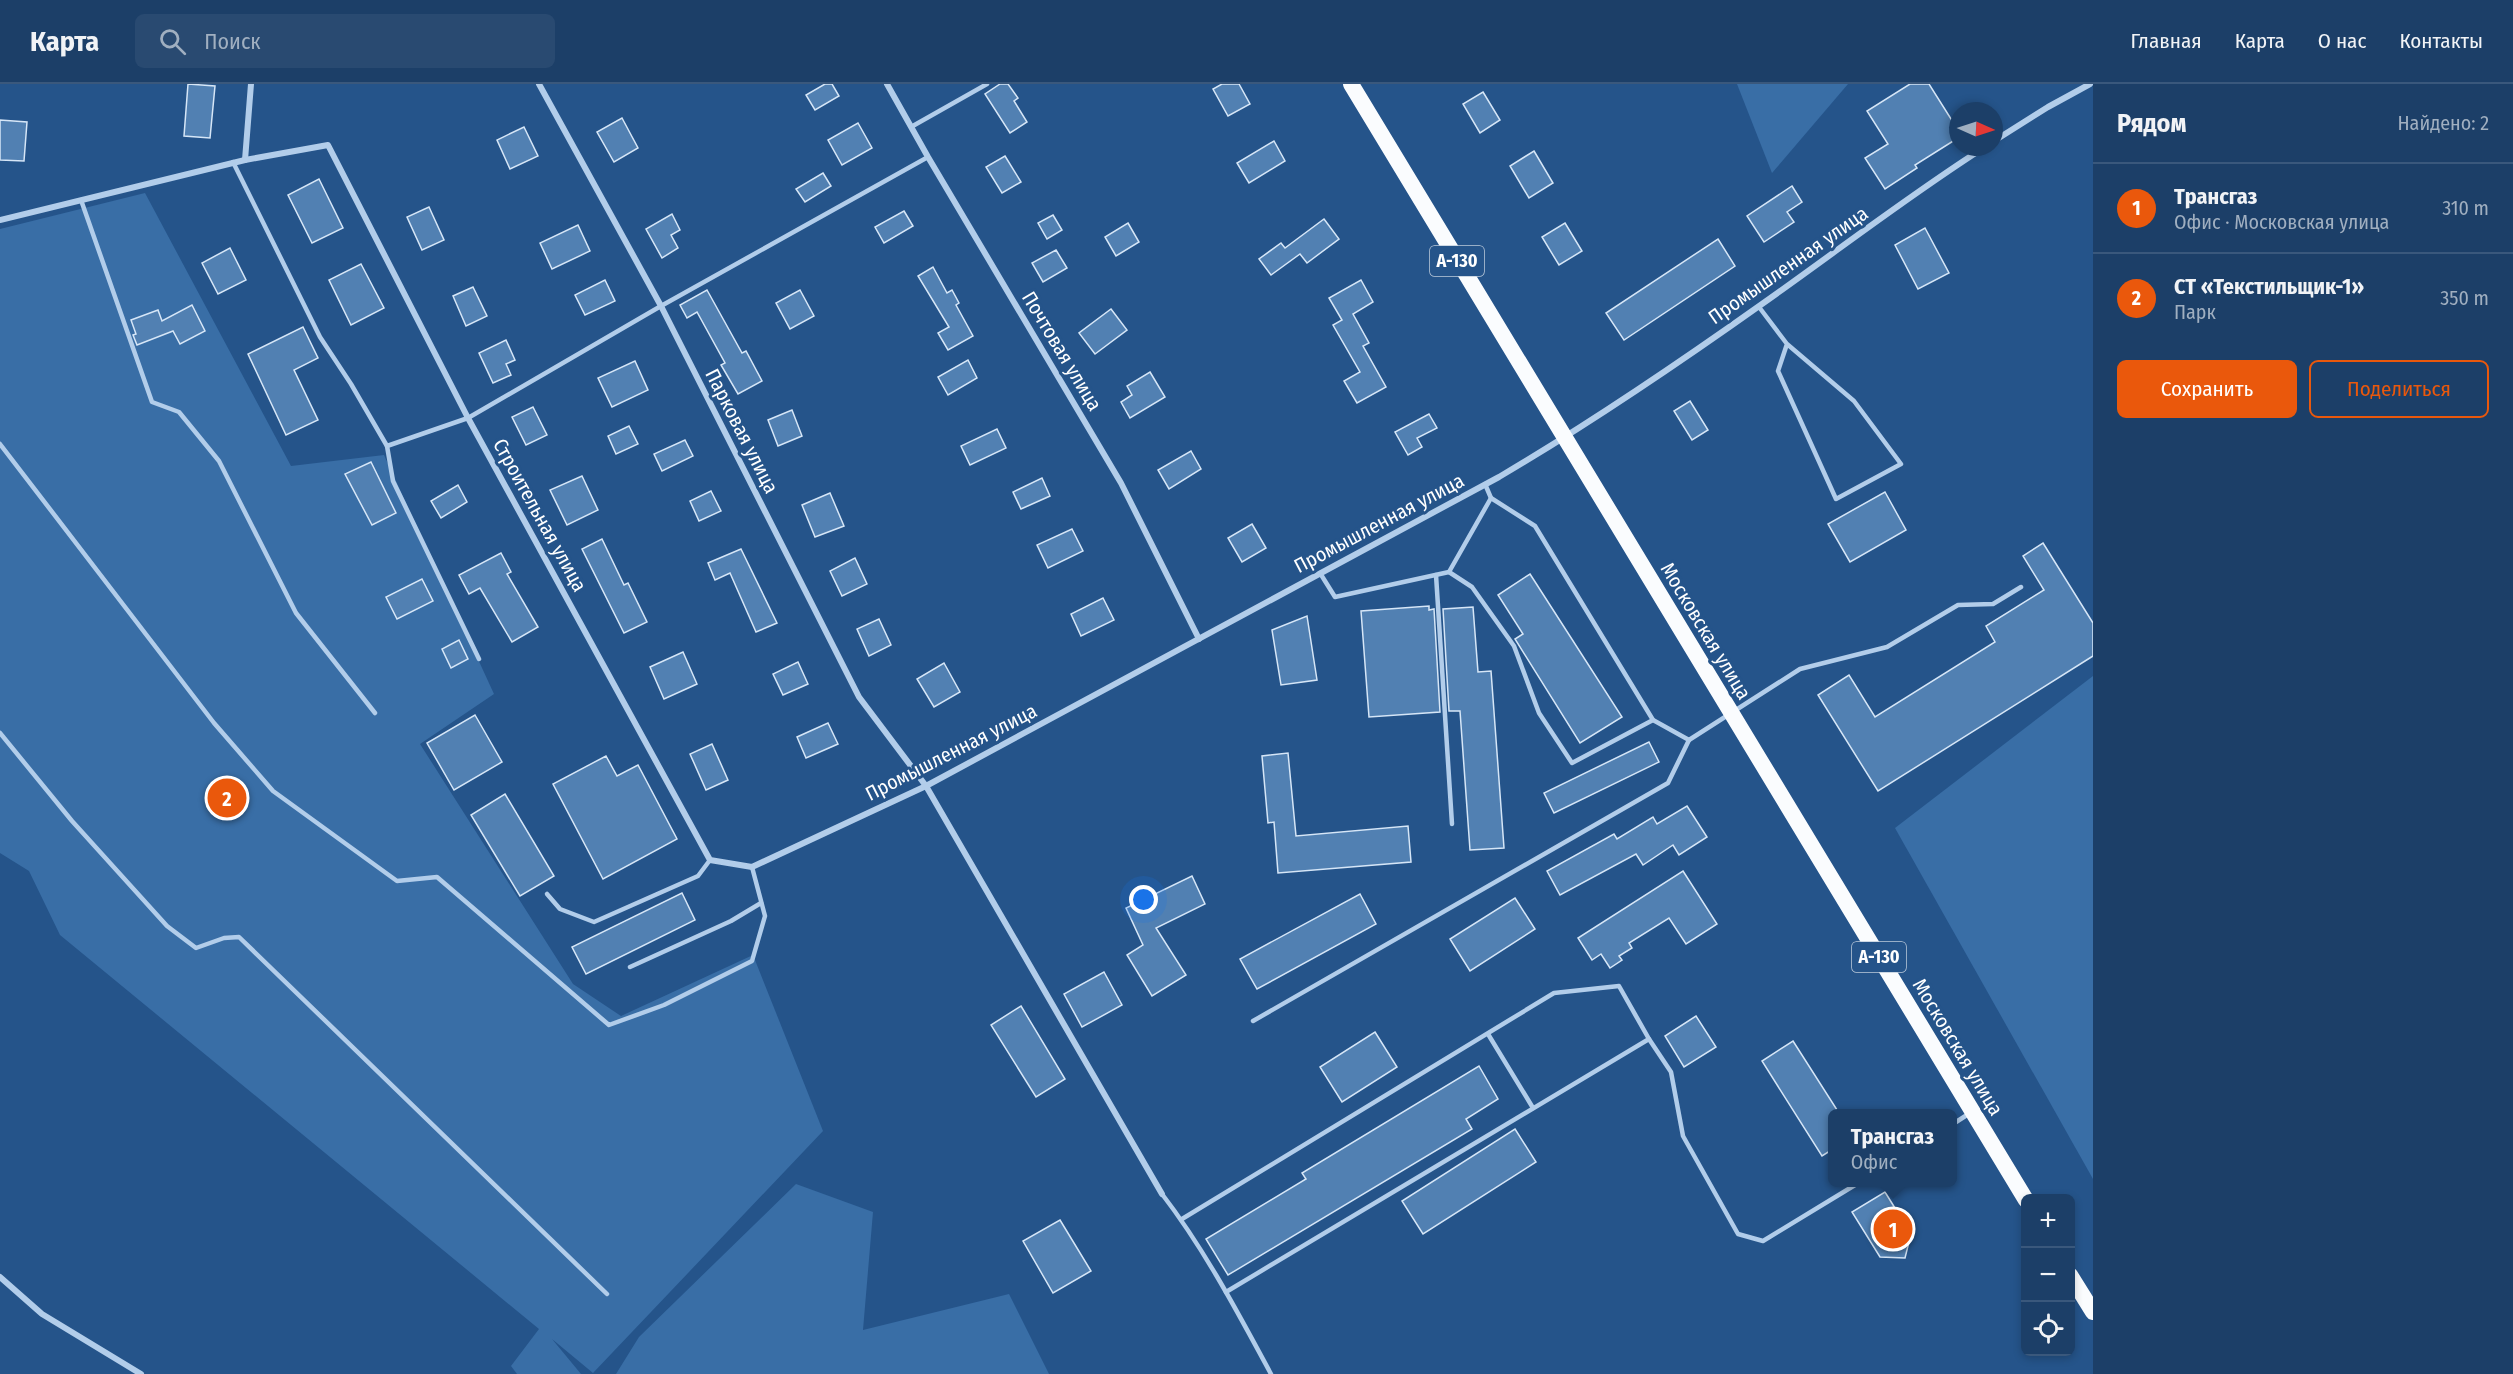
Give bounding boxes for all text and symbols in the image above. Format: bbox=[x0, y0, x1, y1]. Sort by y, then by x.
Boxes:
search box bbox=[135, 14, 555, 68]
text: Карта bbox=[30, 25, 99, 58]
icon: search bbox=[156, 25, 189, 58]
text: Поиск bbox=[204, 28, 261, 55]
text: Главная bbox=[2131, 28, 2202, 54]
text: Карта bbox=[2235, 28, 2285, 54]
text: О нас bbox=[2318, 28, 2366, 54]
text: Контакты bbox=[2399, 28, 2483, 54]
north arrow bbox=[1949, 102, 2003, 156]
text: Рядом bbox=[2117, 108, 2186, 139]
text: Найдено: 2 bbox=[2397, 111, 2489, 135]
text: Трансгаз bbox=[2174, 183, 2258, 210]
text: 1 bbox=[2132, 196, 2141, 220]
text: 310 m bbox=[2442, 196, 2489, 220]
street label: Промышленная улица bbox=[1704, 201, 1872, 329]
text: Офис · Московская улица bbox=[2174, 210, 2389, 234]
road number: А-130 bbox=[1430, 246, 1484, 276]
text: СТ «Текстильщик-1» bbox=[2174, 273, 2364, 300]
text: 2 bbox=[2132, 286, 2141, 310]
text: 350 m bbox=[2440, 286, 2489, 310]
street label: Почтовая улица bbox=[1017, 287, 1107, 415]
text: Парк bbox=[2174, 300, 2216, 324]
button: Сохранить bbox=[2117, 360, 2297, 418]
button: Поделиться bbox=[2309, 360, 2489, 418]
street label: Парковая улица bbox=[700, 365, 784, 497]
street label: Строительная улица bbox=[488, 434, 592, 596]
street label: Промышленная улица bbox=[1290, 468, 1468, 578]
street label: Московская улица bbox=[1656, 558, 1756, 704]
street label: Промышленная улица bbox=[861, 698, 1041, 806]
pin: 2 bbox=[208, 776, 246, 820]
your location bbox=[1129, 885, 1158, 914]
road number: А-130 bbox=[1852, 942, 1906, 972]
street label: Московская улица bbox=[1908, 974, 2008, 1120]
popup bbox=[1828, 1109, 1957, 1187]
text: Трансгаз bbox=[1851, 1123, 1934, 1150]
text: Офис bbox=[1851, 1150, 1897, 1174]
map controls bbox=[2021, 1194, 2075, 1356]
button: + bbox=[2021, 1194, 2075, 1248]
pin: 1 bbox=[1874, 1206, 1912, 1252]
button: − bbox=[2021, 1248, 2075, 1302]
button: locate bbox=[2021, 1302, 2075, 1356]

